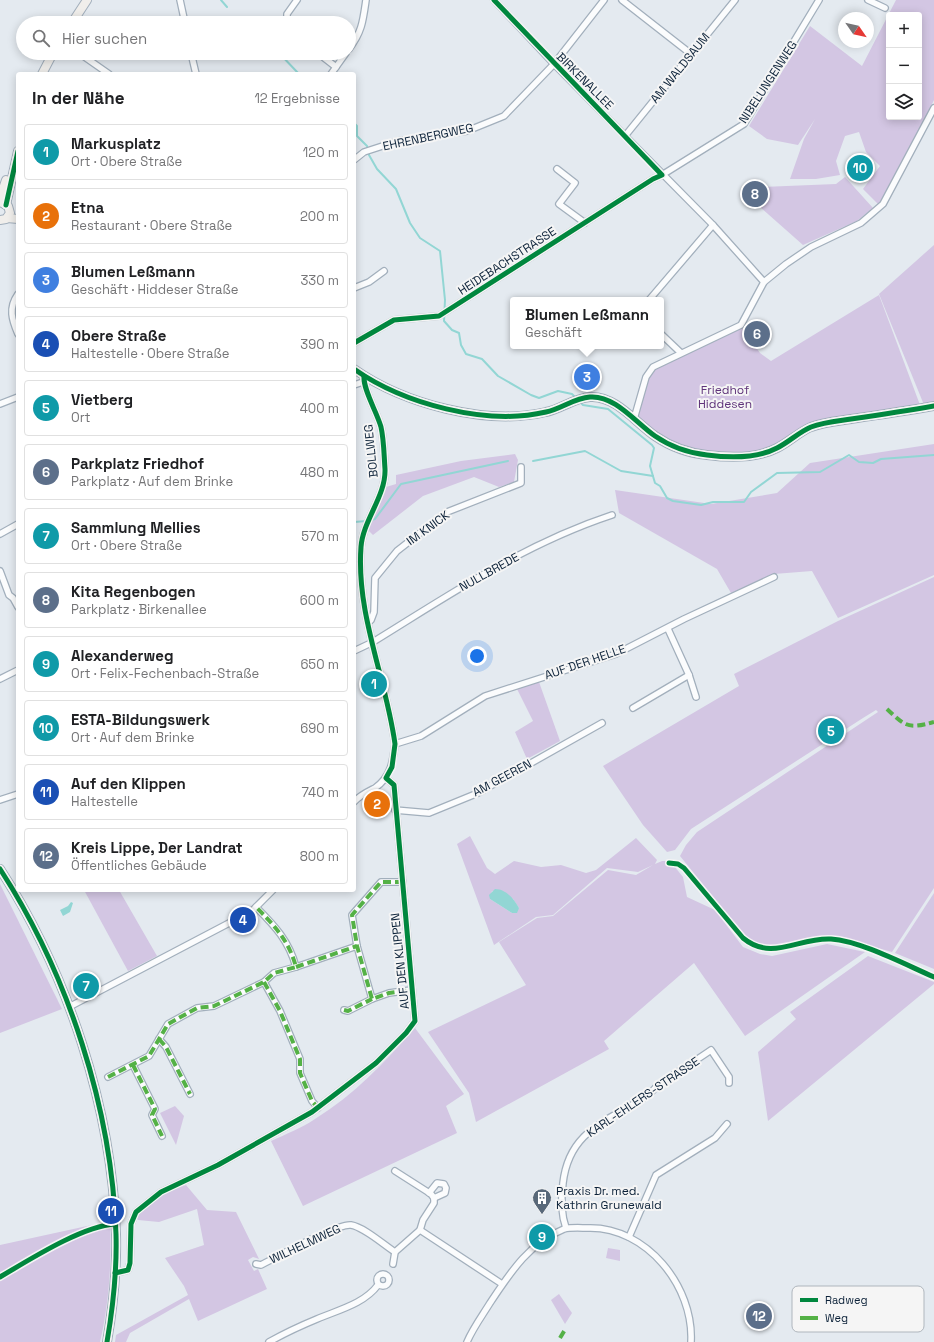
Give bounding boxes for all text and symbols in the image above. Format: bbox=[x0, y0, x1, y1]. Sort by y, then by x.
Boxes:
north arrow bbox=[838, 12, 874, 48]
map controls bbox=[886, 12, 922, 120]
button: + bbox=[886, 12, 922, 48]
search box bbox=[16, 16, 356, 60]
icon: search bbox=[30, 27, 52, 49]
text: Hier suchen bbox=[62, 29, 147, 48]
street label: AM WALDSAUM bbox=[647, 29, 713, 107]
street label: NIBELUNGENWEG bbox=[735, 37, 801, 127]
button: − bbox=[886, 48, 922, 84]
street label: BIRKENALLEE bbox=[553, 49, 617, 113]
button: layers bbox=[886, 84, 922, 120]
text: In der Nähe bbox=[32, 87, 124, 109]
text: 12 Ergebnisse bbox=[254, 90, 340, 107]
street label: EHRENBERGWEG bbox=[381, 120, 475, 154]
text: Markusplatz bbox=[71, 134, 161, 153]
text: 1 bbox=[43, 144, 49, 161]
text: 120 m bbox=[303, 144, 339, 161]
text: Ort · Obere Straße bbox=[71, 153, 182, 170]
pin: 10 bbox=[847, 153, 873, 183]
pin: 8 bbox=[742, 179, 768, 209]
text: Etna bbox=[71, 198, 104, 217]
text: 2 bbox=[42, 208, 50, 225]
text: 200 m bbox=[300, 208, 339, 225]
text: Restaurant · Obere Straße bbox=[71, 217, 232, 234]
street label: HEIDEBACHSTRASSE bbox=[455, 223, 559, 299]
text: Blumen Leßmann bbox=[71, 262, 195, 281]
text: 3 bbox=[42, 272, 50, 289]
text: 330 m bbox=[300, 272, 339, 289]
text: Geschäft · Hiddeser Straße bbox=[71, 281, 238, 298]
popup bbox=[510, 297, 664, 349]
text: Blumen Leßmann bbox=[525, 305, 649, 324]
pin: 6 bbox=[744, 319, 770, 349]
text: Geschäft bbox=[525, 324, 582, 341]
text: Obere Straße bbox=[71, 326, 166, 345]
text: 4 bbox=[42, 336, 50, 353]
text: 390 m bbox=[300, 336, 339, 353]
text: Haltestelle · Obere Straße bbox=[71, 345, 229, 362]
pin: 3 bbox=[574, 362, 600, 392]
park label: Friedhof Hiddesen bbox=[698, 382, 752, 412]
text: Vietberg bbox=[71, 390, 133, 409]
text: 5 bbox=[42, 400, 50, 417]
text: 400 m bbox=[300, 400, 339, 417]
text: Ort bbox=[71, 409, 91, 426]
street label: BOLLWEG bbox=[360, 423, 382, 479]
text: Parkplatz Friedhof bbox=[71, 454, 204, 473]
text: 6 bbox=[42, 464, 50, 481]
text: 480 m bbox=[300, 464, 339, 481]
text: Parkplatz · Auf dem Brinke bbox=[71, 473, 233, 490]
street label: IM KNICK bbox=[403, 507, 453, 549]
text: Sammlung Mellies bbox=[71, 518, 201, 537]
text: 7 bbox=[42, 528, 50, 545]
text: 570 m bbox=[301, 528, 339, 545]
text: Ort · Obere Straße bbox=[71, 537, 182, 554]
street label: NULLBREDE bbox=[456, 549, 522, 595]
text: Kita Regenbogen bbox=[71, 582, 196, 601]
text: 8 bbox=[42, 592, 50, 609]
text: 600 m bbox=[300, 592, 339, 609]
text: Parkplatz · Birkenallee bbox=[71, 601, 207, 618]
street label: AUF DER HELLE bbox=[542, 641, 628, 683]
text: Alexanderweg bbox=[71, 646, 173, 665]
your location bbox=[467, 646, 487, 666]
text: 9 bbox=[42, 656, 50, 673]
text: 650 m bbox=[300, 656, 339, 673]
text: Ort · Felix-Fechenbach-Straße bbox=[71, 665, 259, 682]
pin: 1 bbox=[361, 669, 387, 699]
text: ESTA-Bildungswerk bbox=[71, 710, 210, 729]
pin: 5 bbox=[818, 716, 844, 746]
text: 10 bbox=[39, 720, 53, 737]
text: 690 m bbox=[300, 720, 339, 737]
text: Ort · Auf dem Brinke bbox=[71, 729, 194, 746]
street label: AM GEEREN bbox=[470, 756, 534, 800]
text: Auf den Klippen bbox=[71, 774, 186, 793]
text: 11 bbox=[40, 784, 52, 801]
text: 740 m bbox=[301, 784, 339, 801]
pin: 2 bbox=[364, 789, 390, 819]
text: Haltestelle bbox=[71, 793, 138, 810]
text: Kreis Lippe, Der Landrat bbox=[71, 838, 243, 857]
text: 12 bbox=[39, 848, 53, 865]
text: 800 m bbox=[300, 848, 339, 865]
text: Öffentliches Gebäude bbox=[71, 857, 207, 874]
pin: 4 bbox=[230, 905, 256, 935]
street label: AUF DEN KLIPPEN bbox=[387, 912, 413, 1010]
pin: 7 bbox=[73, 971, 99, 1001]
street label: KARL-EHLERS-STRASSE bbox=[583, 1053, 703, 1141]
place label: Praxis Dr. med. Kathrin Grunewald bbox=[556, 1183, 662, 1213]
building icon: Praxis Dr. med. Kathrin Grunewald bbox=[531, 1187, 553, 1215]
pin: 11 bbox=[98, 1196, 124, 1226]
street label: WILHELMWEG bbox=[267, 1221, 343, 1267]
pin: 9 bbox=[529, 1222, 555, 1252]
legend bbox=[792, 1286, 924, 1332]
text: Radweg bbox=[825, 1293, 867, 1307]
pin: 12 bbox=[746, 1301, 772, 1331]
text: Weg bbox=[825, 1311, 848, 1325]

